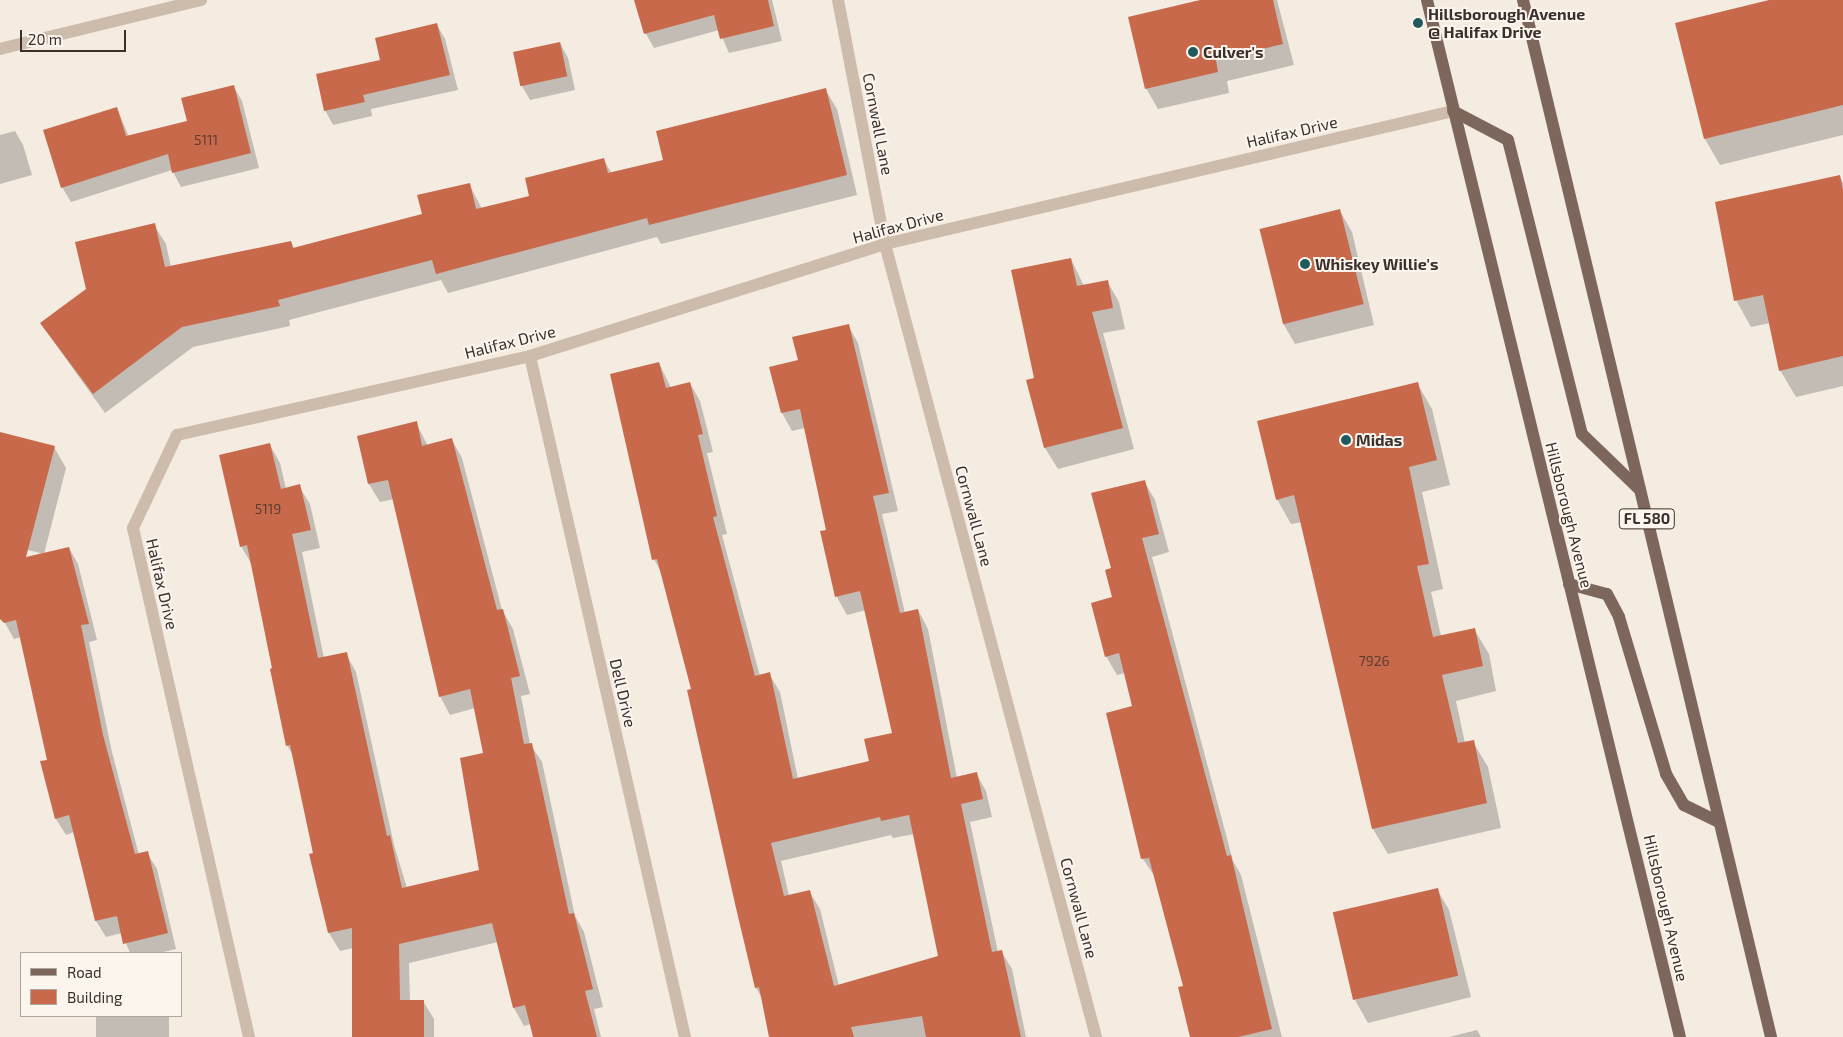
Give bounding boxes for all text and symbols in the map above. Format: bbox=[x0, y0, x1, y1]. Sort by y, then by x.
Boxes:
place label: Hillsborough Avenue @ Halifax Drive bbox=[1428, 4, 1586, 42]
marker: Hillsborough Avenue @ Halifax Drive bbox=[1412, 17, 1424, 29]
scale bar bbox=[22, 20, 129, 52]
text: 20 m bbox=[28, 30, 62, 48]
place label: Culver's bbox=[1203, 42, 1263, 62]
marker: Culver's bbox=[1187, 46, 1199, 58]
street label: Cornwall Lane bbox=[859, 71, 897, 177]
street label: Halifax Drive bbox=[1245, 112, 1339, 152]
house number: 5111 bbox=[194, 132, 218, 148]
street label: Halifax Drive bbox=[851, 205, 945, 247]
place label: Whiskey Willie's bbox=[1315, 254, 1439, 274]
marker: Whiskey Willie's bbox=[1299, 258, 1311, 270]
street label: Halifax Drive bbox=[463, 321, 557, 363]
place label: Midas bbox=[1356, 430, 1402, 450]
marker: Midas bbox=[1340, 434, 1352, 446]
street label: Hillsborough Avenue bbox=[1542, 440, 1596, 590]
street label: Cornwall Lane bbox=[951, 463, 997, 569]
house number: 5119 bbox=[255, 501, 281, 517]
road number: FL 580 bbox=[1618, 506, 1676, 532]
street label: Halifax Drive bbox=[142, 537, 182, 631]
house number: 7926 bbox=[1358, 653, 1390, 669]
street label: Dell Drive bbox=[606, 657, 640, 729]
street label: Hillsborough Avenue bbox=[1640, 833, 1692, 983]
street label: Cornwall Lane bbox=[1056, 855, 1102, 961]
legend bbox=[20, 952, 182, 1017]
text: Road bbox=[67, 963, 102, 981]
text: Building bbox=[67, 988, 122, 1006]

